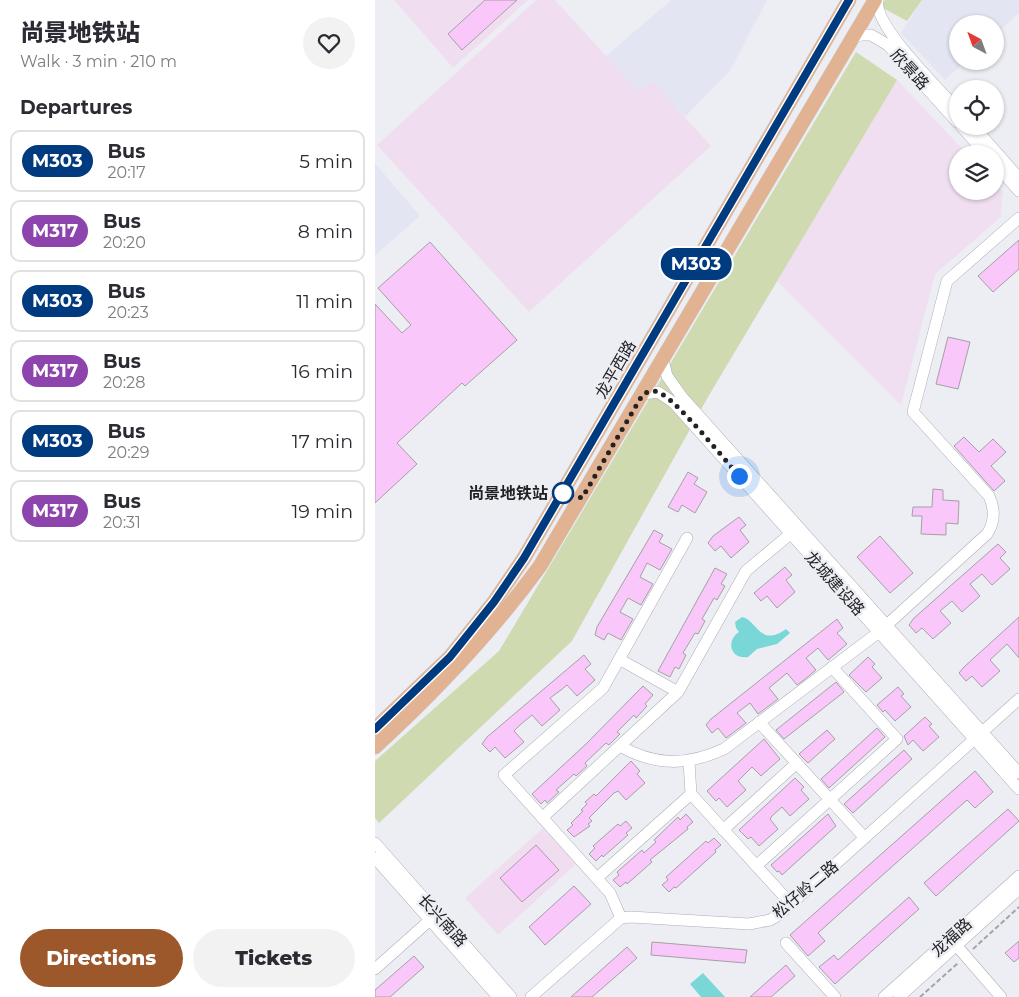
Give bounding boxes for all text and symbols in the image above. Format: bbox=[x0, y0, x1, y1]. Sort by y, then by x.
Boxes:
north arrow bbox=[949, 15, 1004, 70]
map controls bbox=[949, 15, 1004, 200]
button: heart bbox=[303, 17, 355, 69]
text: 尚景地铁站 bbox=[20, 18, 140, 47]
street label: 欣景路 bbox=[887, 45, 933, 94]
text: Walk · 3 min · 210 m bbox=[20, 52, 177, 71]
button: locate bbox=[949, 80, 1004, 135]
text: Departures bbox=[20, 96, 132, 119]
text: Bus bbox=[108, 140, 145, 163]
button: layers bbox=[949, 145, 1004, 200]
text: M303 bbox=[32, 150, 83, 172]
text: 5 min bbox=[299, 150, 353, 173]
text: 20:17 bbox=[108, 163, 146, 182]
text: Bus bbox=[103, 210, 141, 233]
text: M317 bbox=[32, 220, 78, 242]
text: 8 min bbox=[298, 220, 353, 243]
text: 20:20 bbox=[103, 233, 146, 252]
line badge: M303 bbox=[661, 248, 731, 280]
text: M303 bbox=[671, 253, 721, 275]
text: Bus bbox=[108, 280, 145, 303]
text: M303 bbox=[32, 290, 83, 312]
text: 11 min bbox=[296, 290, 353, 313]
text: 20:23 bbox=[108, 303, 149, 322]
street label: 龙平西路 bbox=[591, 337, 640, 402]
text: Bus bbox=[103, 350, 141, 373]
text: M317 bbox=[32, 360, 78, 382]
text: 16 min bbox=[291, 360, 353, 383]
text: 20:28 bbox=[103, 373, 145, 392]
text: Bus bbox=[108, 420, 145, 443]
text: M303 bbox=[32, 430, 83, 452]
text: 17 min bbox=[292, 430, 353, 453]
text: 20:29 bbox=[108, 443, 149, 462]
your location bbox=[727, 464, 752, 489]
marker: 尚景地铁站 bbox=[552, 482, 574, 504]
place label: 尚景地铁站 bbox=[468, 484, 548, 503]
text: Bus bbox=[103, 490, 141, 513]
text: M317 bbox=[32, 500, 78, 522]
text: 19 min bbox=[291, 500, 353, 523]
text: 20:31 bbox=[103, 513, 141, 532]
street label: 龙城建设路 bbox=[801, 547, 868, 619]
street label: 松仔岭二路 bbox=[769, 856, 842, 922]
street label: 长兴南路 bbox=[414, 890, 471, 950]
street label: 龙福路 bbox=[927, 914, 976, 960]
button: Directions bbox=[20, 929, 183, 987]
button: Tickets bbox=[193, 929, 355, 987]

